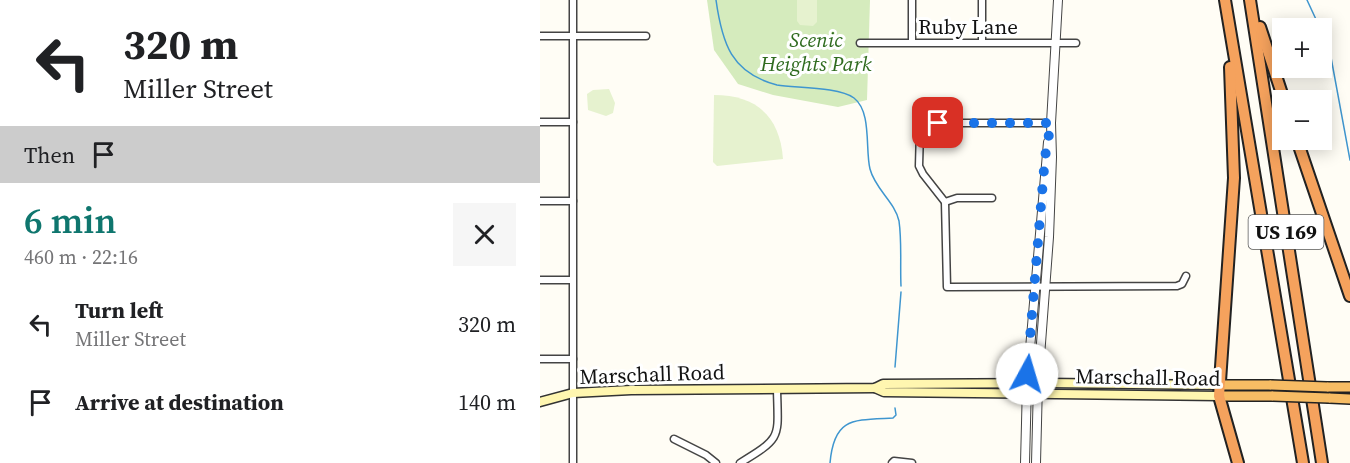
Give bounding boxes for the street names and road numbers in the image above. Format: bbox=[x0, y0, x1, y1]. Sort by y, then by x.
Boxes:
street label: Ruby Lane bbox=[918, 12, 1018, 41]
road number: US 169 bbox=[1248, 215, 1323, 249]
street label: Marschall Road bbox=[579, 357, 725, 391]
street label: Marschall Road bbox=[1075, 361, 1221, 393]

